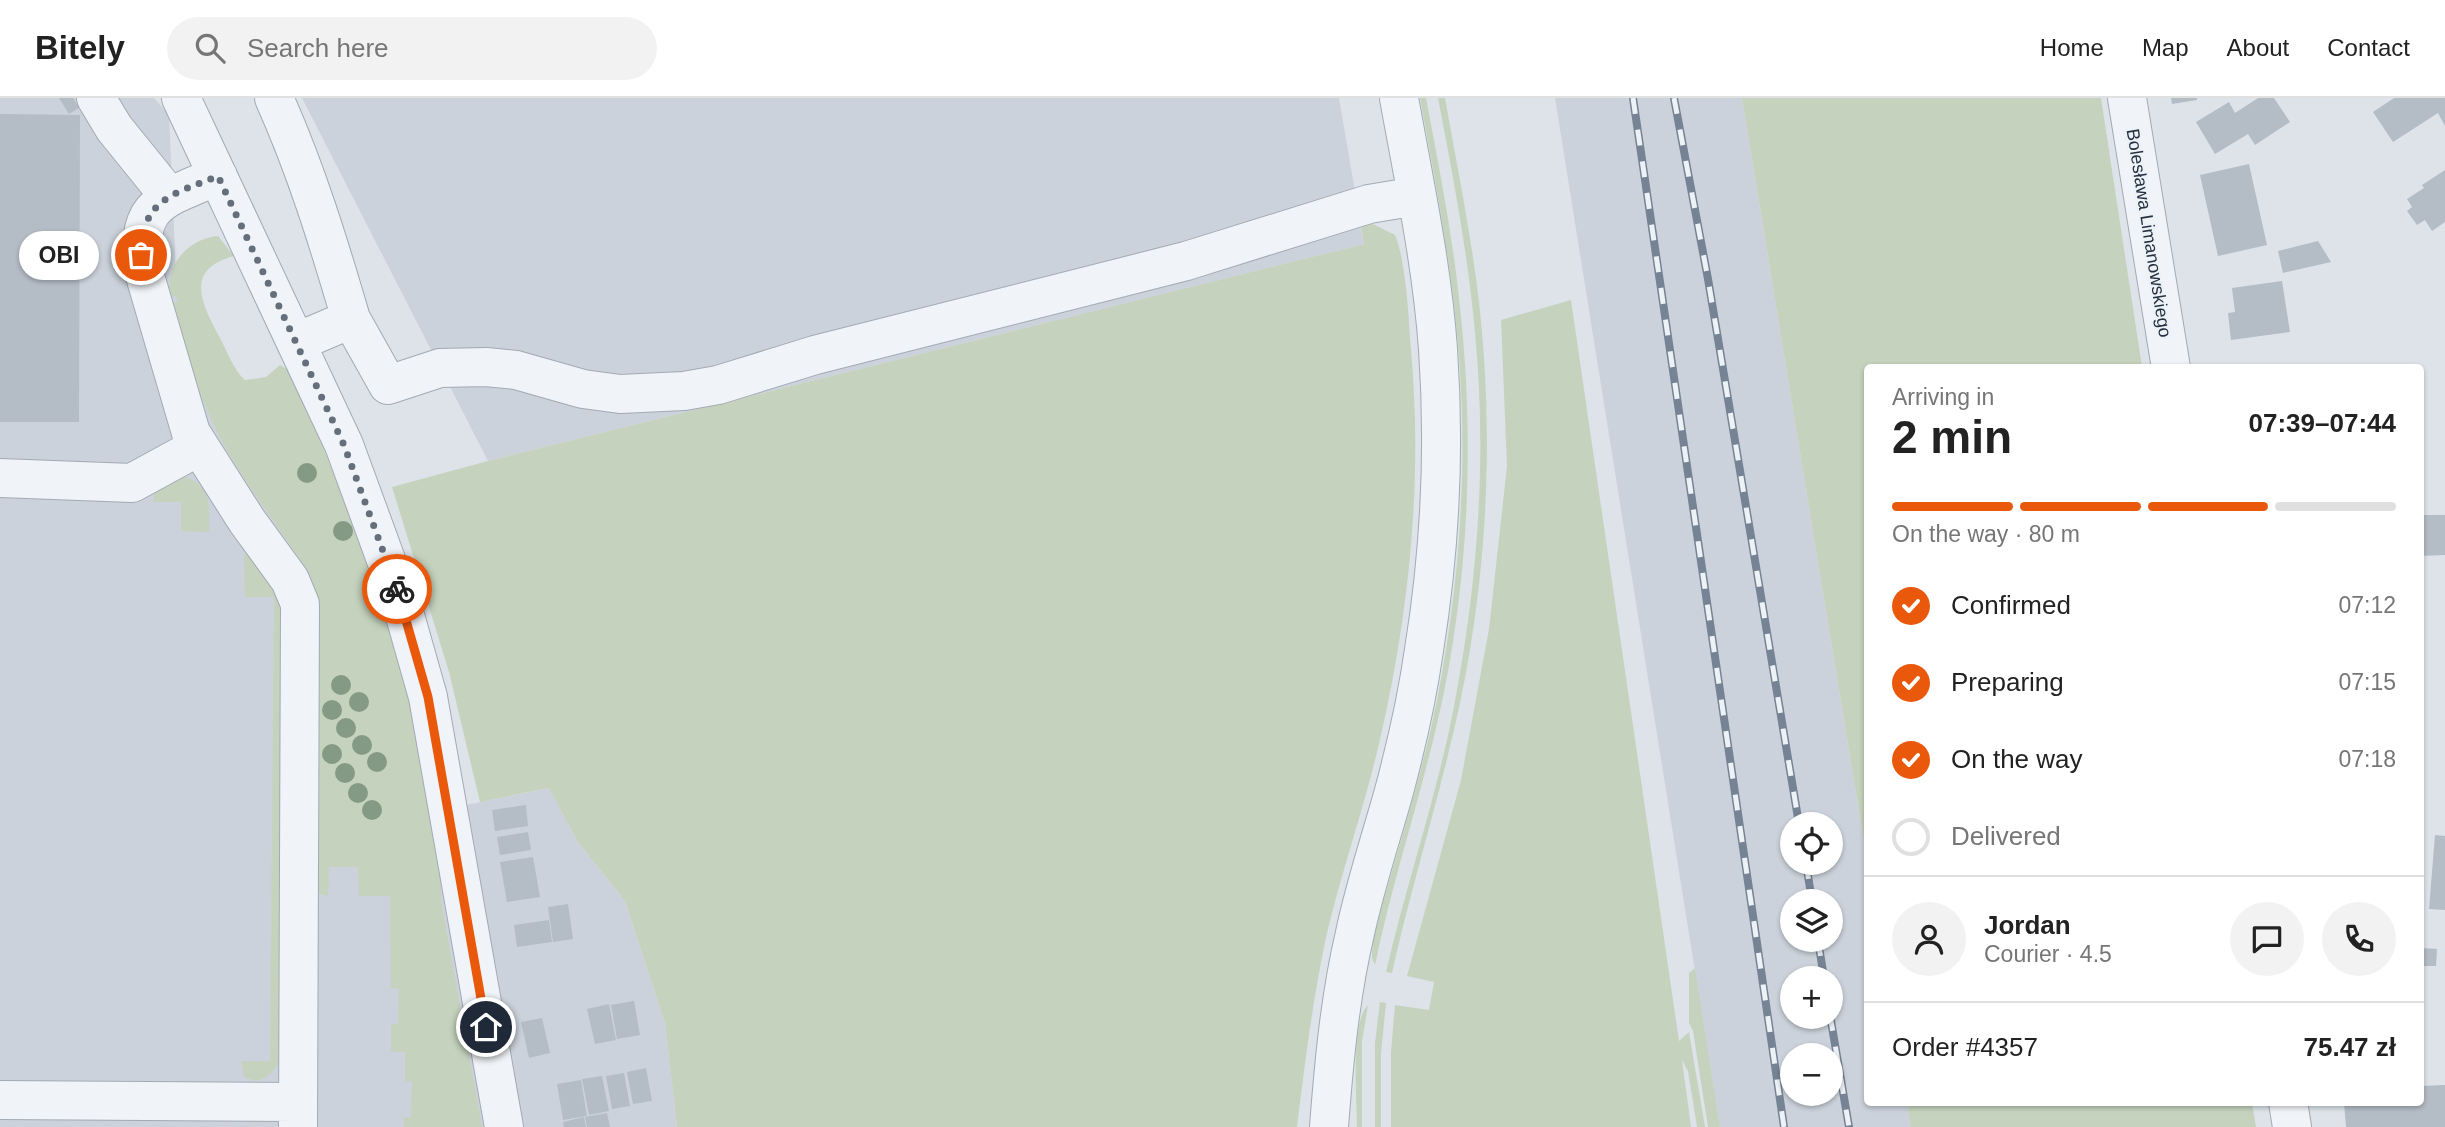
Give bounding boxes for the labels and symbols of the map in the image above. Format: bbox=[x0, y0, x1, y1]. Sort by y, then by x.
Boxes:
street label: Bolesława Limanowskiego bbox=[2123, 127, 2175, 339]
pin bbox=[111, 225, 171, 285]
callout: OBI bbox=[18, 230, 99, 280]
courier bbox=[362, 554, 432, 624]
pin bbox=[456, 997, 516, 1057]

